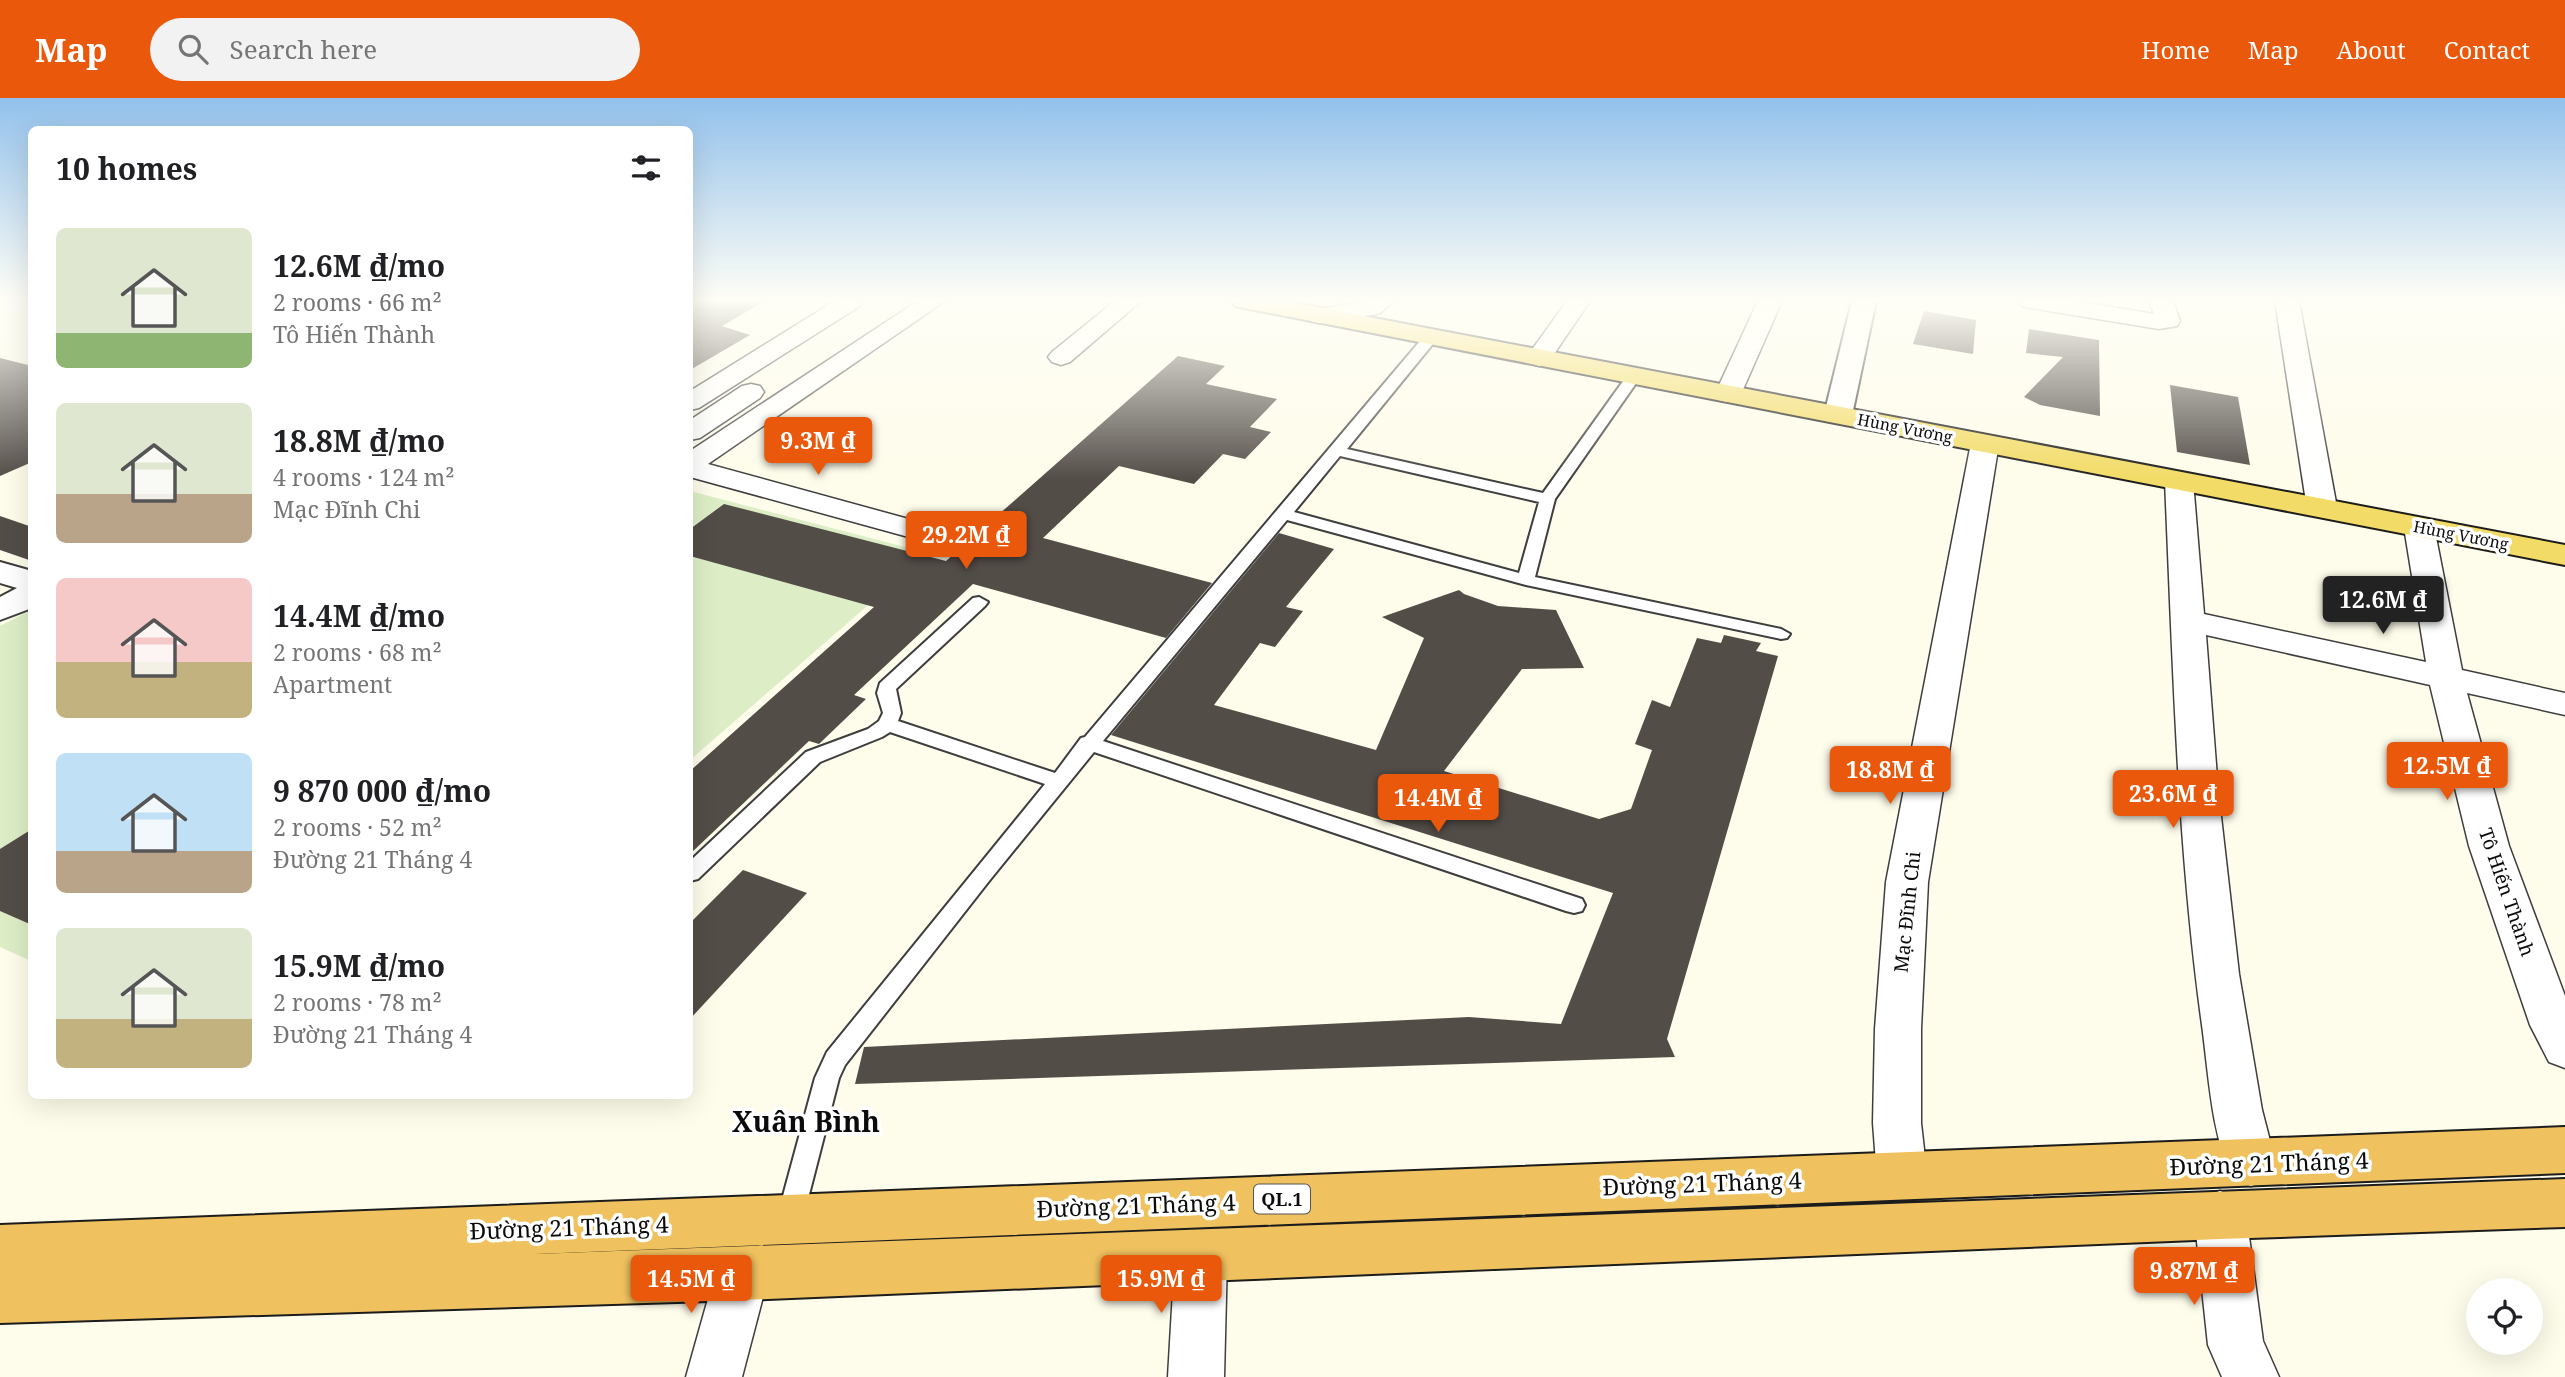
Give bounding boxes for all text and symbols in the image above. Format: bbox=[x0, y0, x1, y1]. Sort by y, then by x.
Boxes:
search box bbox=[150, 18, 640, 81]
text: Map bbox=[35, 27, 108, 72]
icon: search bbox=[174, 30, 212, 68]
text: Search here bbox=[230, 31, 377, 67]
text: Home bbox=[2141, 33, 2210, 66]
text: Map bbox=[2248, 33, 2299, 66]
text: About bbox=[2337, 33, 2406, 66]
text: Contact bbox=[2444, 33, 2530, 66]
text: 10 homes bbox=[56, 148, 197, 189]
icon: filters bbox=[627, 149, 665, 187]
text: 12.6M ₫/mo bbox=[273, 245, 445, 286]
icon: home bbox=[112, 256, 196, 340]
text: 2 rooms · 66 m² bbox=[273, 286, 442, 318]
text: Tô Hiến Thành bbox=[273, 318, 435, 350]
street label: Hùng Vương bbox=[1856, 408, 1955, 448]
pin: 9.3M ₫ bbox=[761, 418, 875, 477]
text: 18.8M ₫/mo bbox=[273, 420, 445, 461]
text: 9.3M ₫ bbox=[780, 424, 856, 456]
icon: home bbox=[112, 431, 196, 515]
text: 4 rooms · 124 m² bbox=[273, 461, 455, 493]
text: Mạc Đĩnh Chi bbox=[273, 493, 420, 525]
pin: 29.2M ₫ bbox=[901, 512, 1031, 571]
street label: Hùng Vương bbox=[2412, 515, 2511, 555]
text: 29.2M ₫ bbox=[922, 518, 1010, 550]
pin: 12.6M ₫ bbox=[2318, 576, 2448, 636]
text: 12.6M ₫ bbox=[2339, 583, 2427, 615]
text: 14.4M ₫/mo bbox=[273, 595, 445, 636]
icon: home bbox=[112, 606, 196, 690]
text: 2 rooms · 68 m² bbox=[273, 636, 442, 668]
text: Apartment bbox=[273, 668, 392, 700]
pin: 12.5M ₫ bbox=[2382, 742, 2512, 802]
pin: 18.8M ₫ bbox=[1825, 746, 1955, 806]
text: 12.5M ₫ bbox=[2403, 749, 2491, 781]
text: 18.8M ₫ bbox=[1846, 753, 1934, 785]
text: 9 870 000 ₫/mo bbox=[273, 770, 491, 811]
pin: 23.6M ₫ bbox=[2108, 770, 2238, 830]
pin: 14.4M ₫ bbox=[1373, 774, 1503, 834]
text: 23.6M ₫ bbox=[2129, 777, 2217, 809]
icon: home bbox=[112, 781, 196, 865]
text: 14.4M ₫ bbox=[1394, 781, 1482, 813]
text: 2 rooms · 52 m² bbox=[273, 811, 442, 843]
street label: Tô Hiến Thành bbox=[2473, 824, 2541, 960]
text: Đường 21 Tháng 4 bbox=[273, 843, 472, 875]
street label: Mạc Đĩnh Chi bbox=[1888, 850, 1926, 974]
text: 15.9M ₫/mo bbox=[273, 945, 445, 986]
icon: home bbox=[112, 956, 196, 1040]
text: 2 rooms · 78 m² bbox=[273, 986, 442, 1018]
text: Đường 21 Tháng 4 bbox=[273, 1018, 472, 1050]
district label: Xuân Bình bbox=[732, 1102, 880, 1140]
street label: Đường 21 Tháng 4 bbox=[2169, 1144, 2369, 1182]
street label: Đường 21 Tháng 4 bbox=[1602, 1164, 1802, 1202]
road number: QL.1 bbox=[1254, 1184, 1310, 1214]
street label: Đường 21 Tháng 4 bbox=[1036, 1186, 1236, 1224]
street label: Đường 21 Tháng 4 bbox=[469, 1208, 669, 1246]
pin: 9.87M ₫ bbox=[2129, 1248, 2259, 1307]
text: 9.87M ₫ bbox=[2150, 1254, 2238, 1286]
pin: 14.5M ₫ bbox=[626, 1256, 756, 1315]
pin: 15.9M ₫ bbox=[1096, 1256, 1226, 1315]
text: 14.5M ₫ bbox=[647, 1262, 735, 1294]
text: 15.9M ₫ bbox=[1117, 1262, 1205, 1294]
map controls bbox=[2466, 1278, 2543, 1355]
button: locate bbox=[2466, 1278, 2543, 1355]

